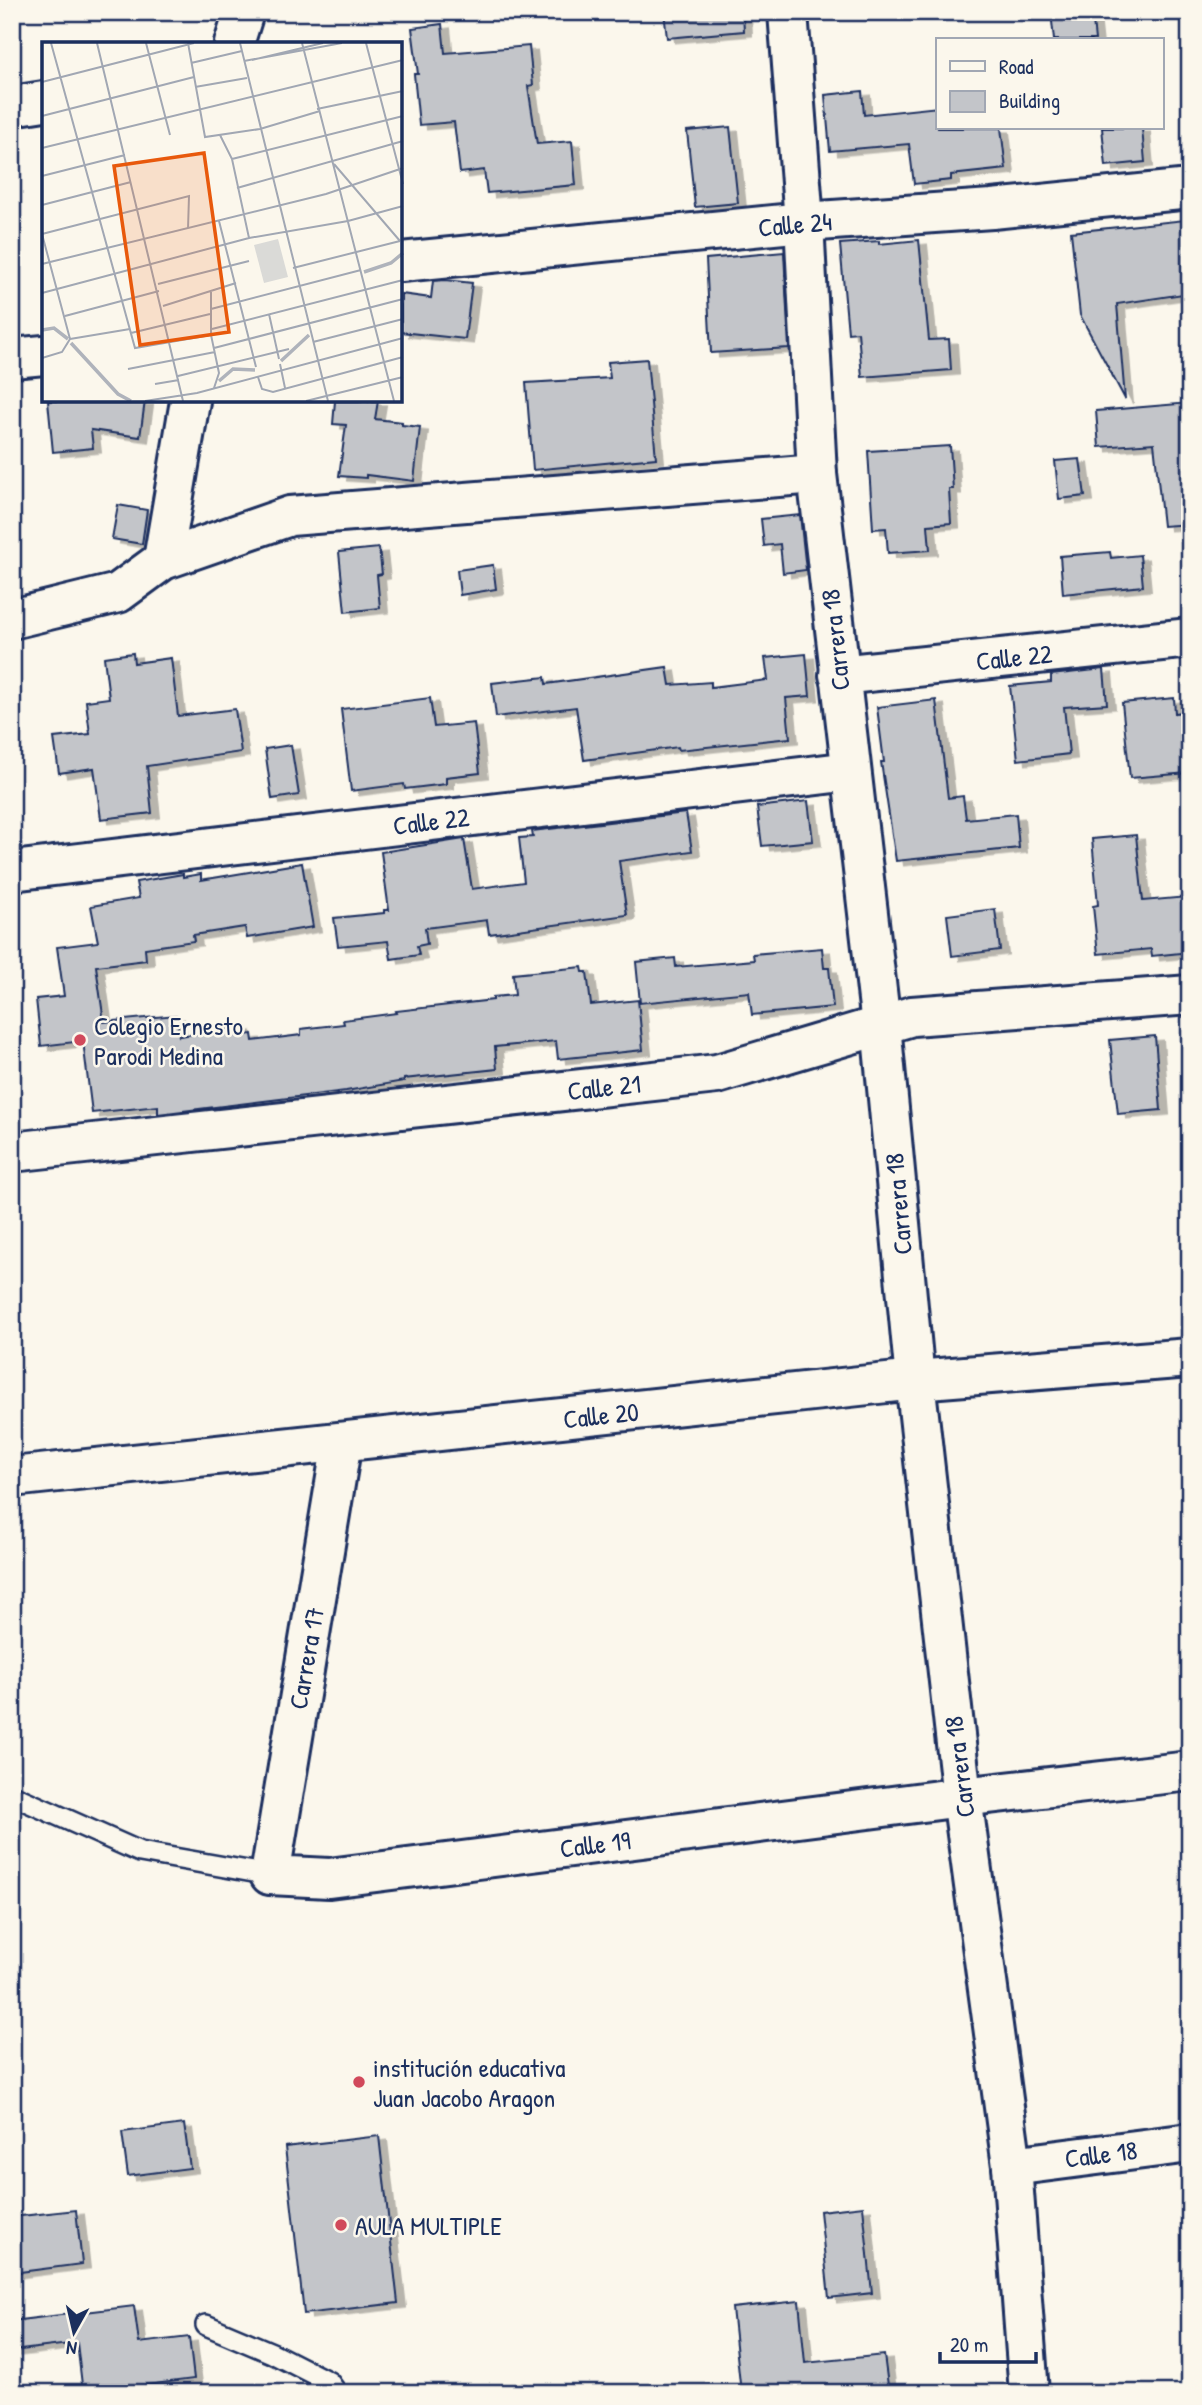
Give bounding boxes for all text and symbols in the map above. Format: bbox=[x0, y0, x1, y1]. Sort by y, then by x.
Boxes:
legend bbox=[936, 38, 1164, 130]
inset map bbox=[42, 42, 402, 402]
text: Road bbox=[999, 52, 1033, 81]
text: Building bbox=[999, 86, 1060, 115]
street label: Calle 24 bbox=[757, 203, 833, 245]
street label: Carrera 18 bbox=[812, 588, 858, 692]
street label: Calle 22 bbox=[974, 636, 1054, 678]
street label: Calle 22 bbox=[391, 799, 471, 843]
place label: Colegio Ernesto Parodi Medina bbox=[94, 1008, 243, 1073]
marker: Colegio Ernesto Parodi Medina bbox=[72, 1032, 88, 1048]
street label: Calle 21 bbox=[566, 1066, 642, 1108]
street label: Carrera 18 bbox=[876, 1152, 920, 1256]
street label: Calle 20 bbox=[561, 1394, 641, 1436]
street label: Carrera 17 bbox=[280, 1604, 332, 1712]
street label: Carrera 18 bbox=[935, 1714, 983, 1820]
street label: Calle 19 bbox=[558, 1822, 632, 1866]
place label: institución educativa Juan Jacobo Aragon bbox=[373, 2050, 565, 2115]
marker: institución educativa Juan Jacobo Aragon bbox=[351, 2074, 367, 2090]
street label: Calle 18 bbox=[1063, 2132, 1139, 2176]
place label: AULA MULTIPLE bbox=[355, 2208, 502, 2243]
marker: AULA MULTIPLE bbox=[333, 2217, 349, 2233]
north arrow bbox=[38, 2296, 108, 2366]
scale bar bbox=[940, 2321, 1036, 2365]
text: 20 m bbox=[950, 2330, 988, 2359]
text: N bbox=[65, 2335, 78, 2362]

